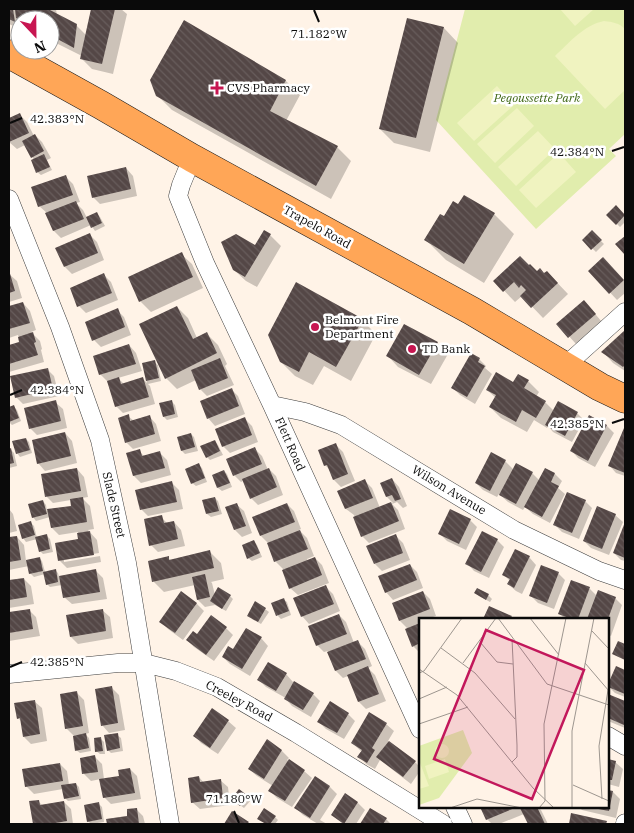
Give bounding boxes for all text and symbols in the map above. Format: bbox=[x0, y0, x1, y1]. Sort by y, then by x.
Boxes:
north arrow bbox=[10, 10, 60, 60]
text: 71.182°W bbox=[291, 26, 348, 41]
text: N bbox=[31, 37, 48, 57]
place label: CVS Pharmacy bbox=[227, 80, 311, 95]
marker: CVS Pharmacy bbox=[211, 82, 223, 94]
park label: Peqoussette Park bbox=[493, 90, 581, 105]
text: 42.383°N bbox=[30, 111, 84, 126]
text: 42.384°N bbox=[550, 144, 604, 159]
street label: Trapelo Road bbox=[281, 202, 354, 251]
place label: Belmont Fire Department bbox=[325, 312, 399, 341]
marker: Belmont Fire Department bbox=[309, 321, 321, 333]
place label: TD Bank bbox=[422, 341, 470, 356]
marker: TD Bank bbox=[406, 343, 418, 355]
text: 42.384°N bbox=[30, 382, 84, 397]
street label: Flett Road bbox=[272, 415, 309, 473]
text: 42.385°N bbox=[550, 416, 604, 431]
street label: Wilson Avenue bbox=[409, 461, 489, 518]
street label: Slade Street bbox=[100, 470, 129, 539]
inset map bbox=[419, 618, 609, 808]
text: 42.385°N bbox=[30, 654, 84, 669]
street label: Creeley Road bbox=[203, 677, 275, 724]
text: 71.180°W bbox=[206, 791, 263, 806]

